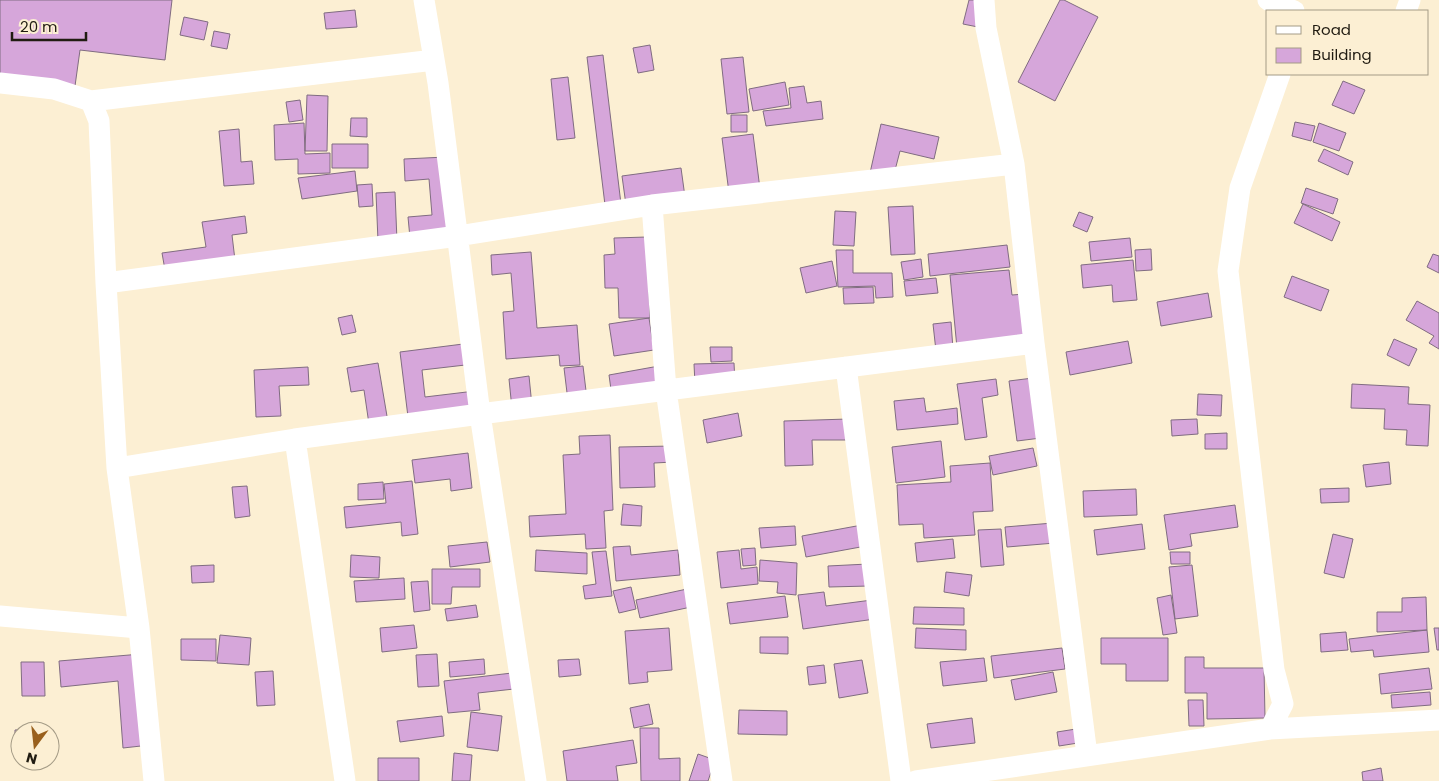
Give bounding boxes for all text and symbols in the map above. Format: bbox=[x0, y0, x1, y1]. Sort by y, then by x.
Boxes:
scale bar bbox=[12, 10, 86, 42]
legend bbox=[1266, 10, 1429, 75]
text: 20 m bbox=[20, 16, 58, 37]
text: Road bbox=[1312, 19, 1351, 40]
text: Building bbox=[1312, 44, 1372, 65]
north arrow bbox=[10, 721, 60, 771]
text: N bbox=[24, 748, 39, 770]

